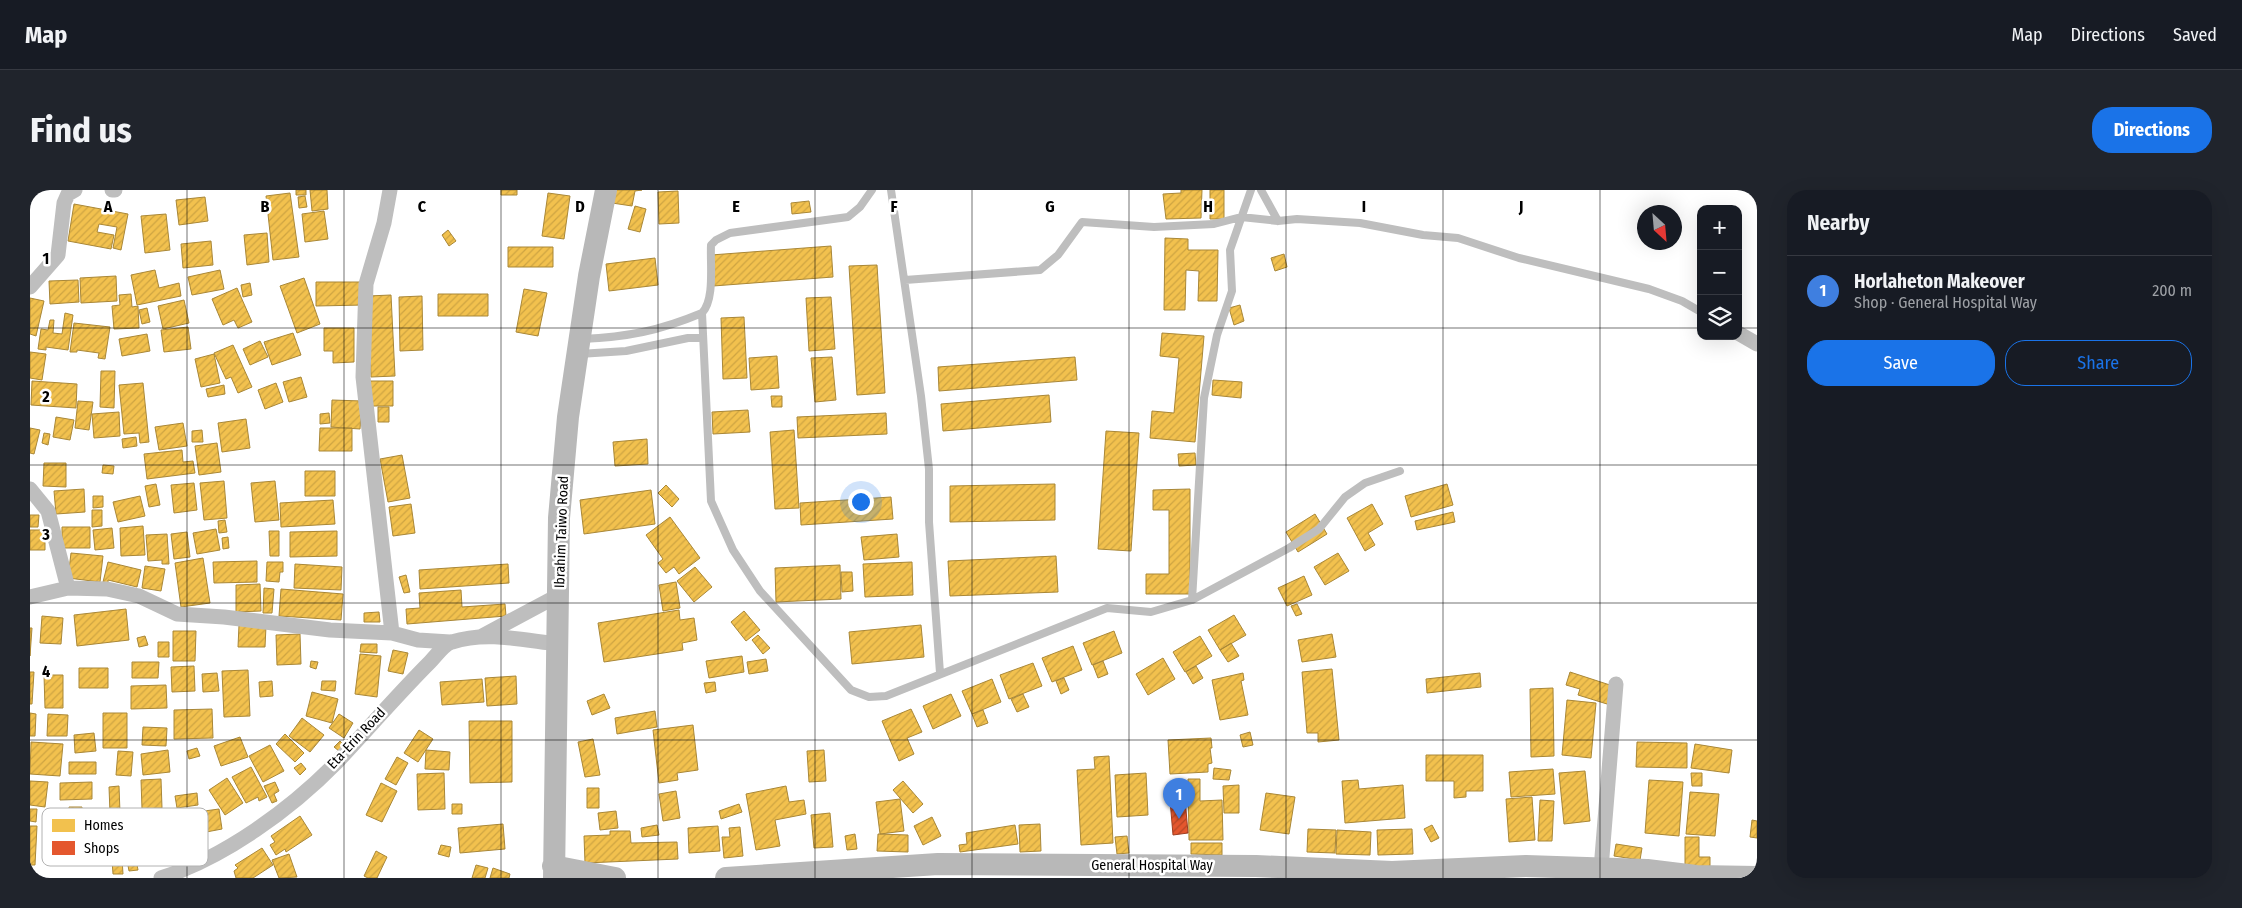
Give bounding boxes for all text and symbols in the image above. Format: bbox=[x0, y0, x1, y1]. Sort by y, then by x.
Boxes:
text: Map bbox=[25, 21, 67, 49]
text: Map bbox=[2011, 24, 2043, 46]
text: Directions bbox=[2071, 24, 2145, 46]
text: Saved bbox=[2173, 24, 2217, 46]
button: Directions bbox=[2092, 107, 2212, 153]
text: Find us bbox=[30, 109, 132, 151]
text: A bbox=[103, 197, 113, 216]
text: B bbox=[261, 197, 270, 216]
text: C bbox=[418, 197, 427, 216]
text: D bbox=[575, 197, 585, 216]
text: E bbox=[732, 197, 740, 216]
text: F bbox=[890, 197, 898, 216]
text: G bbox=[1045, 197, 1055, 216]
text: H bbox=[1203, 197, 1213, 216]
text: I bbox=[1362, 197, 1366, 216]
text: J bbox=[1518, 197, 1523, 216]
north arrow bbox=[1637, 205, 1682, 250]
map controls bbox=[1697, 205, 1742, 340]
button: + bbox=[1697, 205, 1742, 250]
text: Nearby bbox=[1807, 210, 1869, 236]
text: 1 bbox=[43, 249, 49, 268]
button: − bbox=[1697, 250, 1742, 295]
text: Horlaheton Makeover bbox=[1854, 270, 2025, 293]
text: 1 bbox=[1820, 281, 1826, 300]
text: 200 m bbox=[2152, 281, 2192, 300]
text: Shop · General Hospital Way bbox=[1854, 293, 2037, 312]
button: layers bbox=[1697, 295, 1742, 340]
button: Save bbox=[1807, 340, 1995, 386]
button: Share bbox=[2005, 340, 2192, 386]
text: 2 bbox=[41, 387, 50, 406]
street label: Ibrahim Taiwo Road bbox=[551, 476, 572, 588]
your location bbox=[848, 489, 874, 515]
text: 3 bbox=[41, 525, 50, 544]
text: 4 bbox=[42, 662, 50, 681]
street label: Eta-Erin Road bbox=[324, 704, 389, 772]
pin: 1 bbox=[1163, 778, 1195, 819]
legend bbox=[42, 808, 208, 866]
text: Homes bbox=[84, 817, 124, 834]
text: Shops bbox=[84, 840, 119, 857]
street label: General Hospital Way bbox=[1091, 857, 1213, 874]

